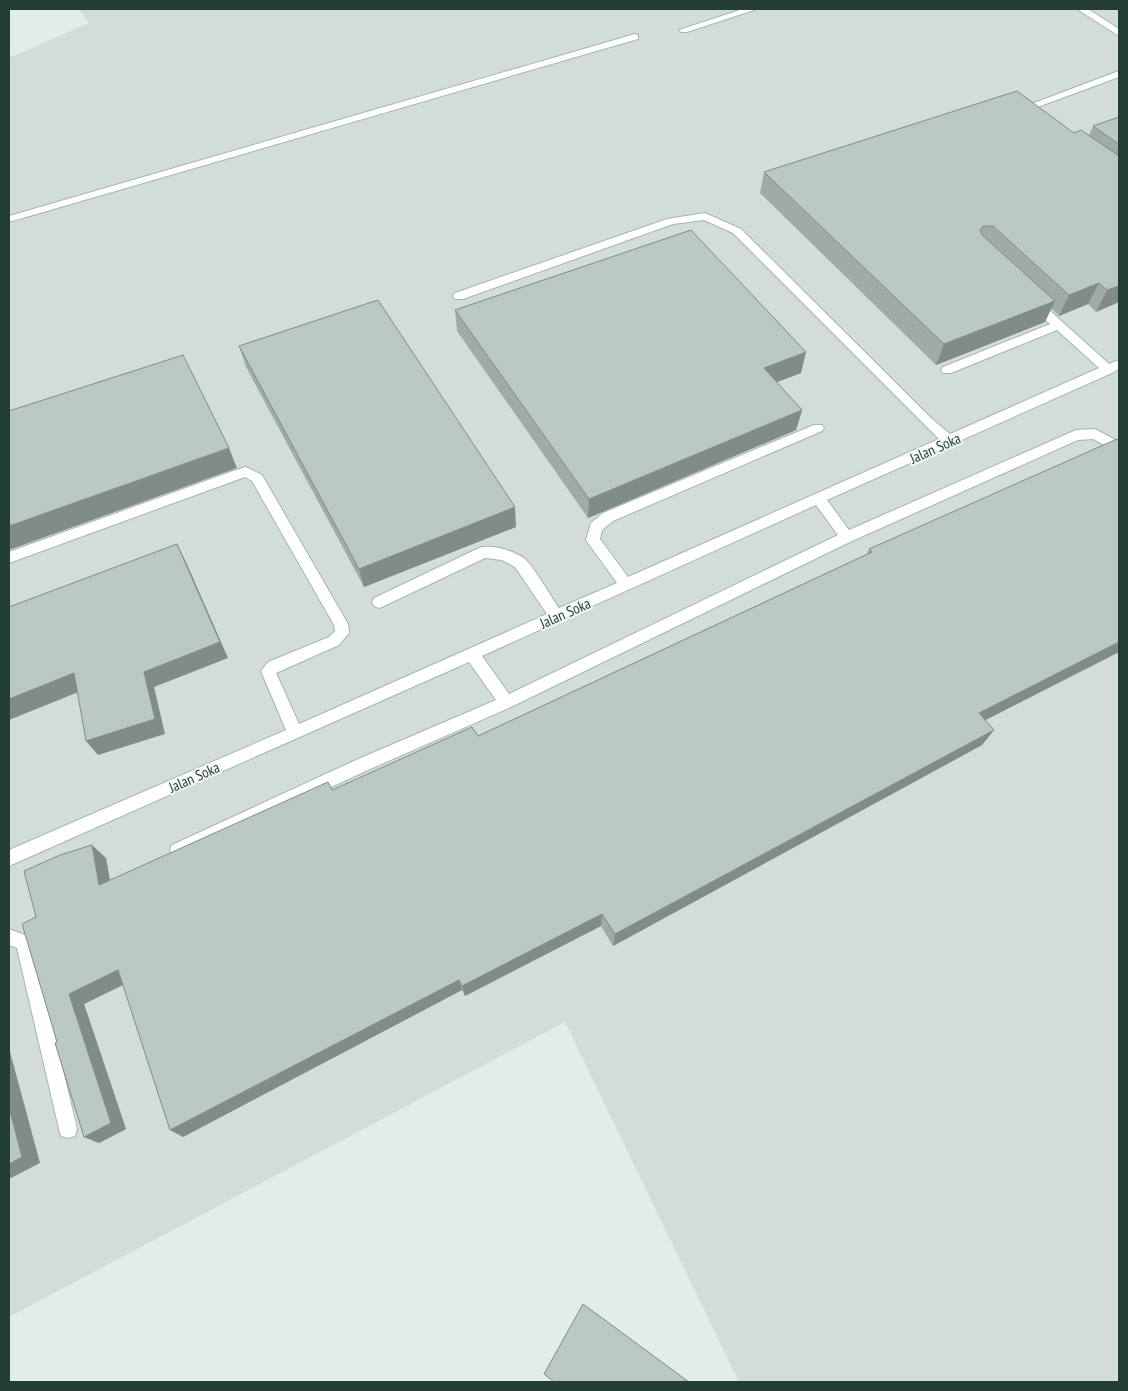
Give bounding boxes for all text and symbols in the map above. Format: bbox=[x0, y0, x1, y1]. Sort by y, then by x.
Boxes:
street label: Jalan Soka bbox=[906, 428, 963, 468]
street label: Jalan Soka bbox=[536, 593, 593, 633]
street label: Jalan Soka bbox=[165, 757, 222, 797]

